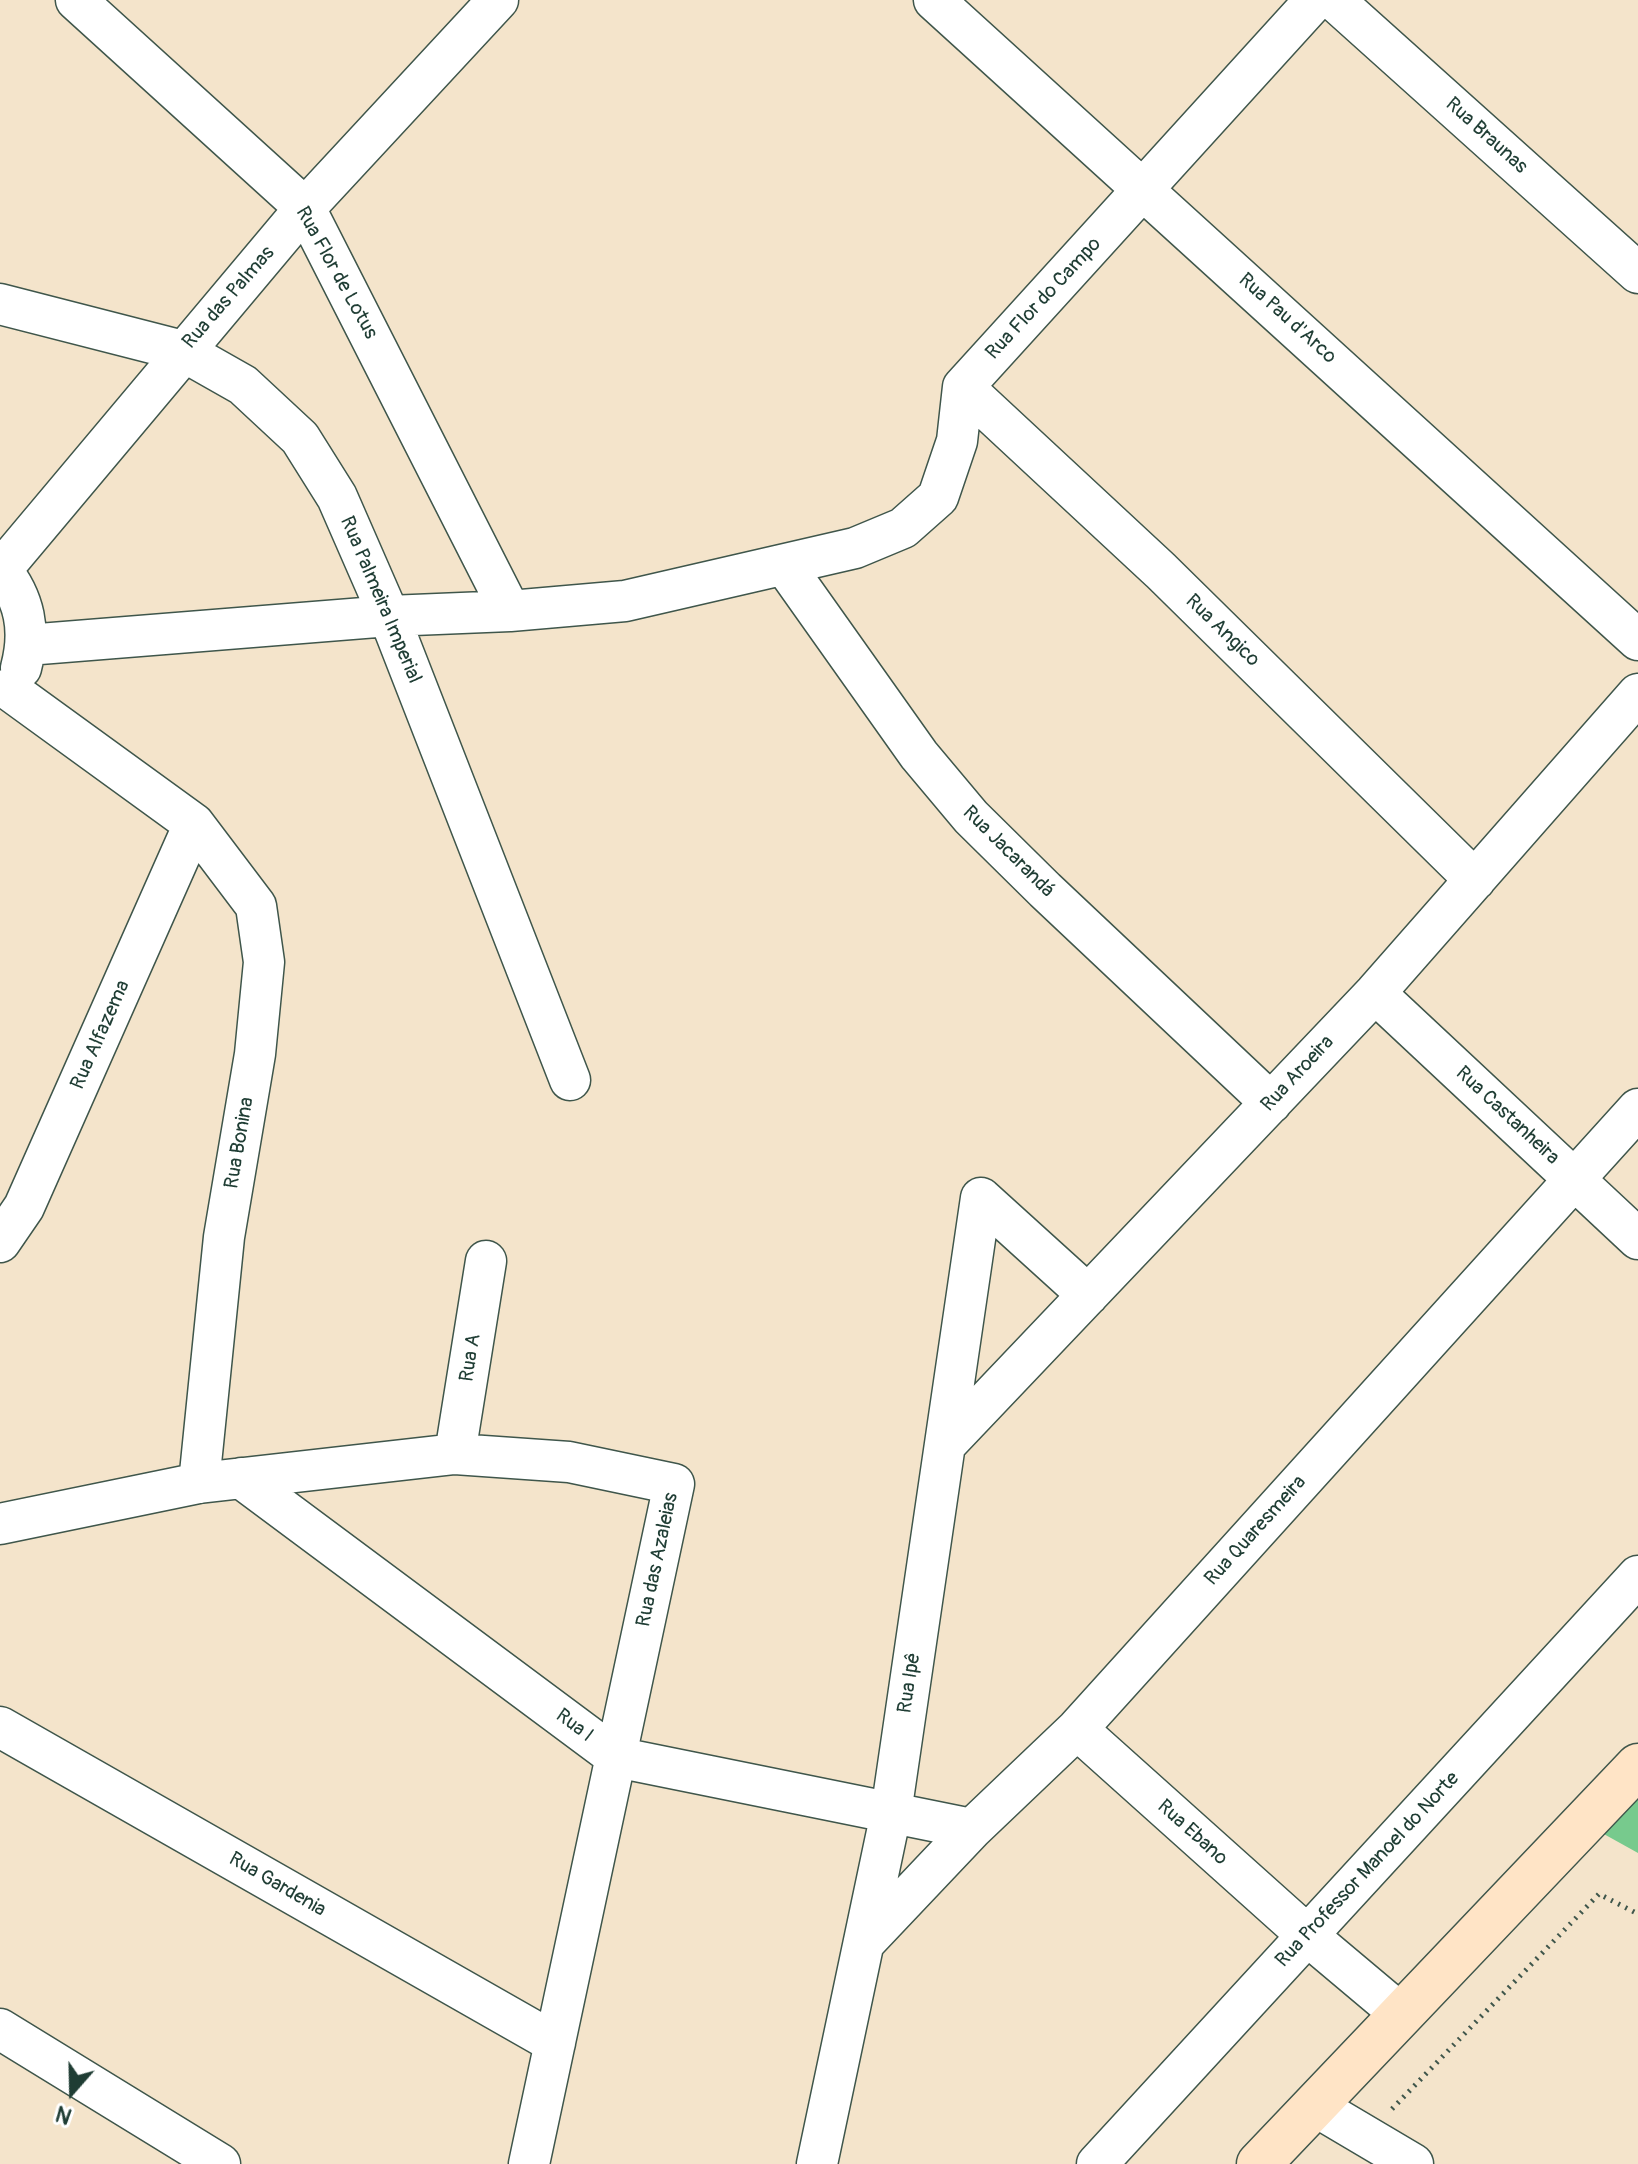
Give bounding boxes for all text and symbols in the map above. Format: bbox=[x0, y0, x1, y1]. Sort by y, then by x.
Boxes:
street label: Rua Braunas bbox=[1440, 93, 1532, 179]
street label: Rua Flor de Lotus bbox=[290, 203, 382, 343]
street label: Rua Flor do Campo bbox=[981, 233, 1107, 365]
street label: Rua das Palmas bbox=[178, 242, 280, 354]
street label: Rua Pau d'Arco bbox=[1233, 269, 1341, 369]
street label: Rua Palmeira Imperial bbox=[334, 513, 426, 687]
street label: Rua Angico bbox=[1180, 590, 1264, 672]
street label: Rua Jacarandá bbox=[957, 801, 1059, 903]
street label: Rua Alfazema bbox=[66, 977, 136, 1093]
street label: Rua Aroeira bbox=[1257, 1031, 1339, 1117]
street label: Rua Castanheira bbox=[1450, 1062, 1564, 1170]
street label: Rua Bonina bbox=[220, 1095, 260, 1191]
street label: Rua A bbox=[455, 1332, 487, 1384]
street label: Rua Quaresmeira bbox=[1200, 1471, 1312, 1591]
street label: Rua das Azaleias bbox=[632, 1491, 684, 1629]
street label: Rua Ipê bbox=[893, 1651, 927, 1715]
street label: Rua I bbox=[550, 1704, 598, 1748]
street label: Rua Professor Manoel do Norte bbox=[1271, 1767, 1465, 1973]
street label: Rua Ebano bbox=[1152, 1795, 1232, 1871]
street label: Rua Gardenia bbox=[224, 1848, 330, 1922]
north arrow bbox=[32, 2052, 112, 2132]
text: N bbox=[52, 2099, 76, 2130]

